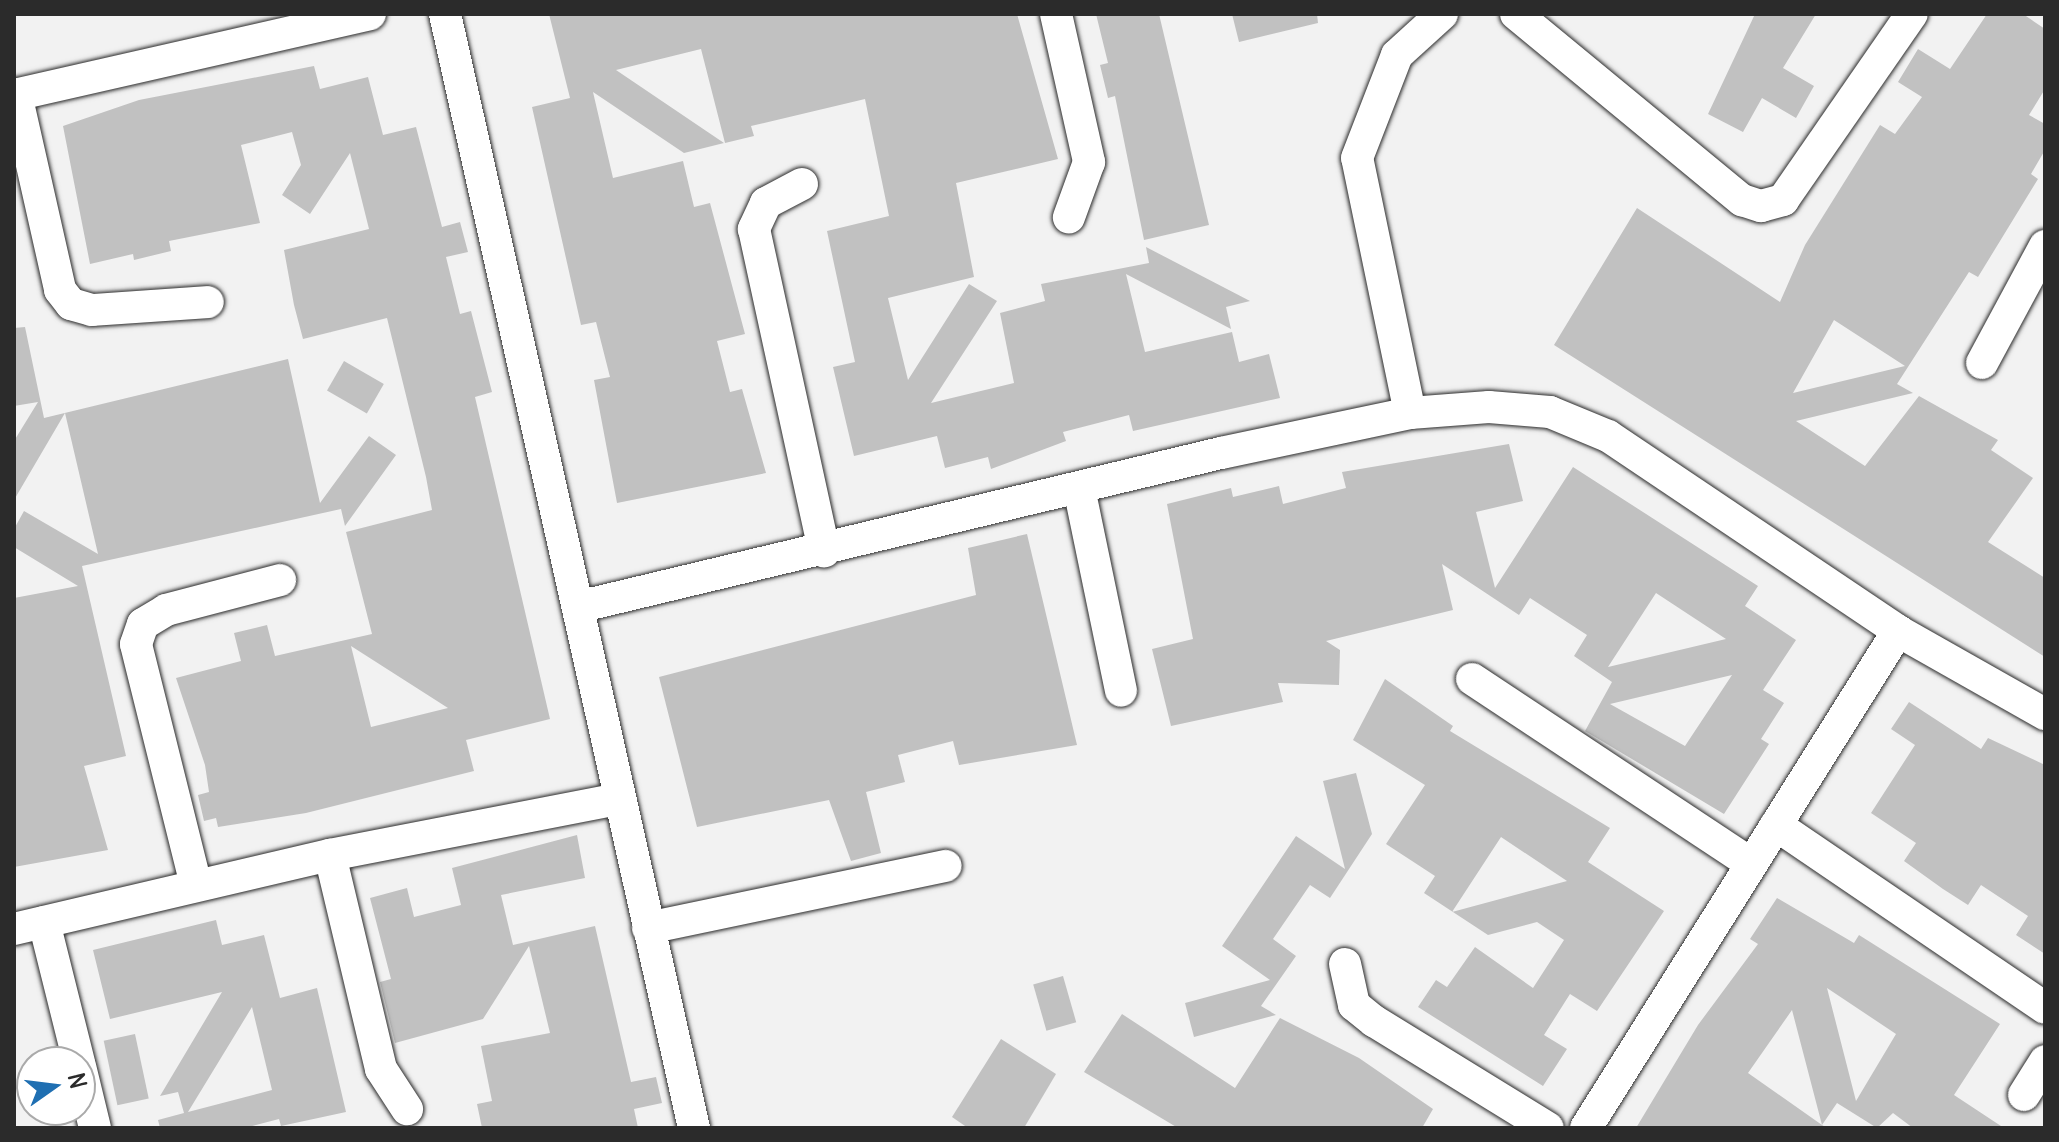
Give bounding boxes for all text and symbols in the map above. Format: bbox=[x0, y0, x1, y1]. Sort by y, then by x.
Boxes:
north arrow bbox=[16, 1046, 96, 1126]
text: N bbox=[62, 1070, 93, 1091]

